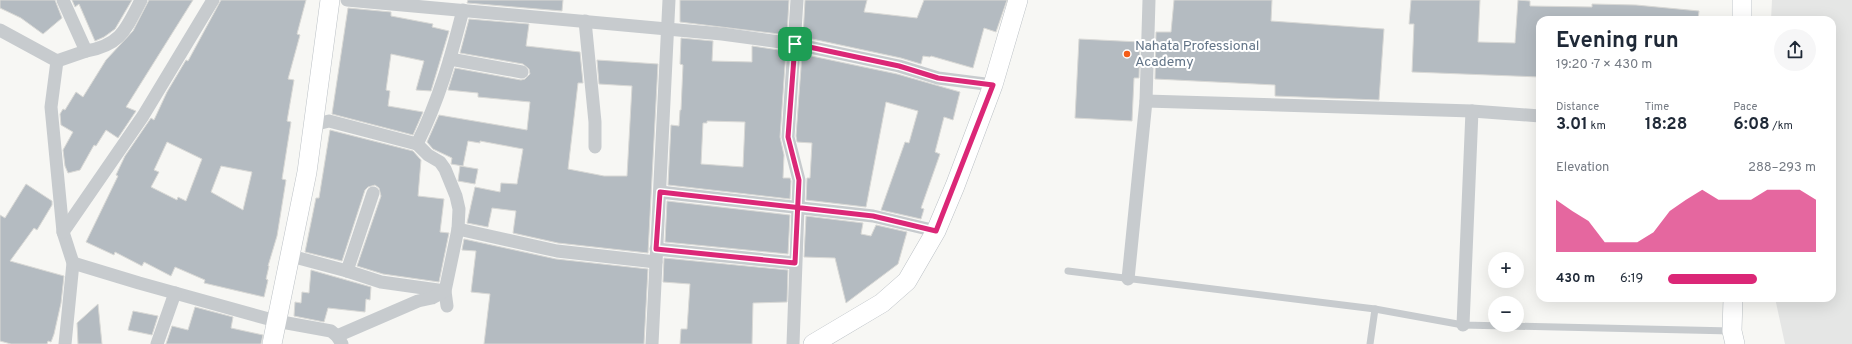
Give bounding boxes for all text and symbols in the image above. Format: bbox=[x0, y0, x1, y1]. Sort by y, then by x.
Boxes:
pin bbox=[778, 27, 812, 61]
text: Evening run bbox=[1556, 28, 1679, 55]
button: share bbox=[1774, 29, 1816, 71]
icon: arrive bbox=[784, 33, 806, 55]
place label: Nahata Professional Academy bbox=[1135, 38, 1260, 71]
marker: Nahata Professional Academy bbox=[1122, 49, 1132, 59]
text: 19:20 · 7 × 430 m bbox=[1556, 57, 1652, 73]
text: Distance bbox=[1556, 100, 1599, 114]
text: Time bbox=[1645, 100, 1669, 114]
text: Pace bbox=[1733, 100, 1758, 114]
text: 3.01 bbox=[1556, 114, 1588, 136]
text: 18:28 bbox=[1645, 114, 1687, 136]
text: 6:08 bbox=[1733, 114, 1770, 136]
text: km bbox=[1588, 119, 1606, 133]
text: /km bbox=[1770, 119, 1793, 133]
text: Elevation bbox=[1556, 160, 1609, 176]
text: 288–293 m bbox=[1748, 160, 1816, 176]
map controls bbox=[1488, 252, 1524, 332]
button: + bbox=[1488, 252, 1524, 288]
text: 430 m bbox=[1556, 271, 1595, 287]
text: 6:19 bbox=[1620, 271, 1643, 287]
button: − bbox=[1488, 296, 1524, 332]

